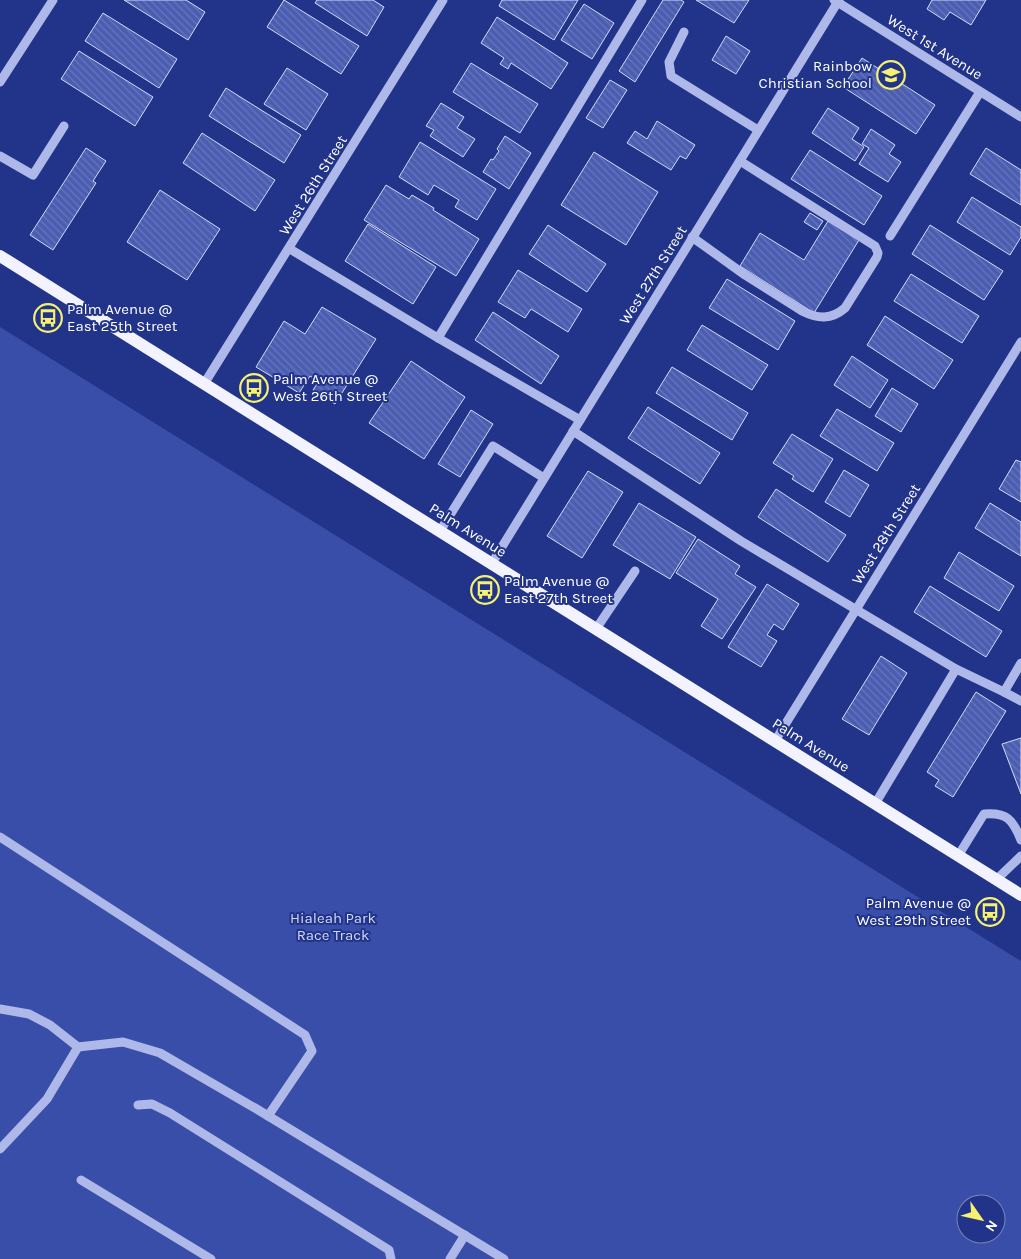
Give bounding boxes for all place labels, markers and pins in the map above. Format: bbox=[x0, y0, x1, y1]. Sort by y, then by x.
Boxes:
place label: Rainbow Christian School bbox=[759, 57, 872, 92]
school or university icon: Rainbow Christian School bbox=[876, 60, 906, 90]
place label: Palm Avenue @ East 25th Street bbox=[67, 300, 178, 335]
bus stop icon: Palm Avenue @ East 25th Street bbox=[33, 303, 63, 333]
place label: Palm Avenue @ West 26th Street bbox=[273, 370, 388, 405]
bus stop icon: Palm Avenue @ West 26th Street bbox=[239, 373, 269, 403]
place label: Palm Avenue @ East 27th Street bbox=[504, 572, 613, 607]
bus stop icon: Palm Avenue @ East 27th Street bbox=[470, 575, 500, 605]
place label: Palm Avenue @ West 29th Street bbox=[856, 894, 971, 929]
bus stop icon: Palm Avenue @ West 29th Street bbox=[975, 897, 1005, 927]

